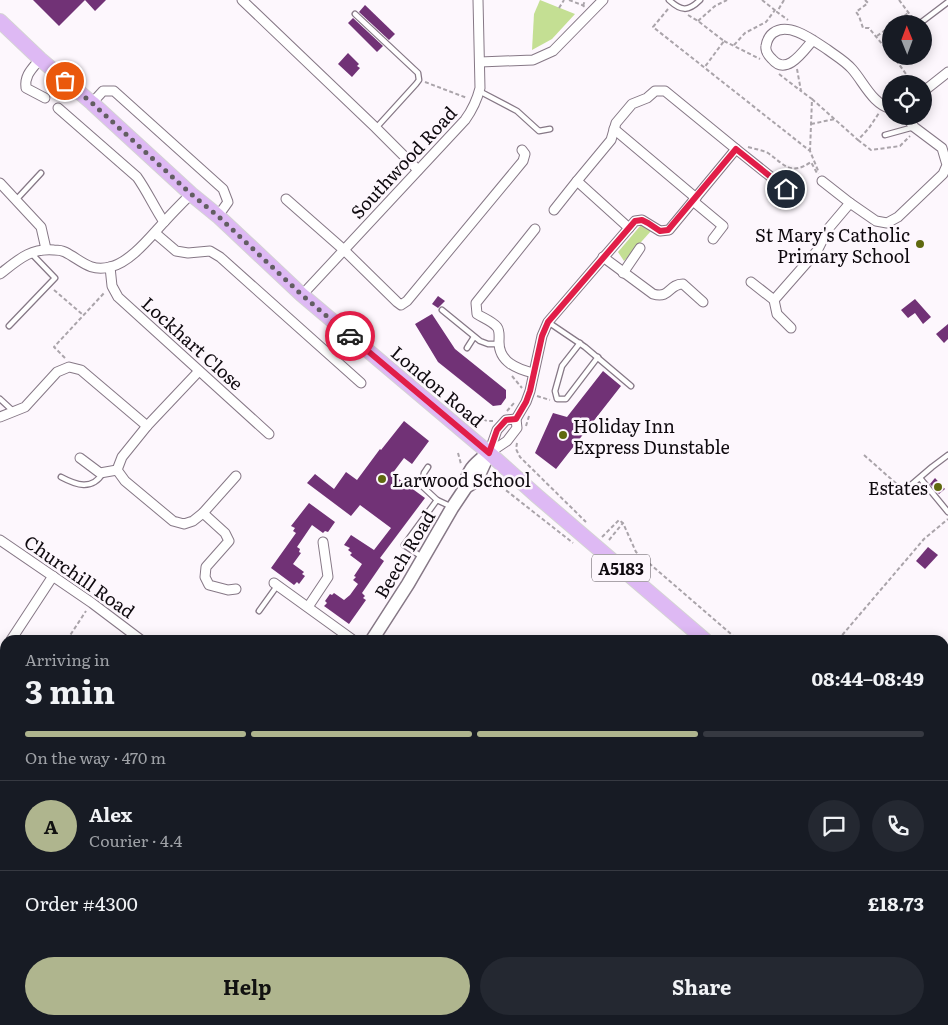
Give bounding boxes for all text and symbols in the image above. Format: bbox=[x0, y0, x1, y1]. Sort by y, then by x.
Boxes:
north arrow bbox=[882, 15, 932, 65]
map controls bbox=[882, 15, 932, 125]
pin bbox=[44, 60, 86, 102]
icon: bag bbox=[51, 67, 79, 95]
button: locate bbox=[882, 75, 932, 125]
street label: Southwood Road bbox=[344, 100, 462, 224]
pin bbox=[765, 168, 807, 210]
icon: home bbox=[772, 175, 800, 203]
place label: St Mary's Catholic Primary School bbox=[755, 221, 910, 269]
marker: St Mary's Catholic Primary School bbox=[914, 238, 926, 250]
street label: Lockhart Close bbox=[136, 290, 250, 396]
courier bbox=[325, 311, 375, 361]
icon: car bbox=[336, 322, 364, 350]
street label: London Road bbox=[386, 339, 490, 433]
place label: Holiday Inn Express Dunstable bbox=[573, 412, 730, 460]
marker: Holiday Inn Express Dunstable bbox=[557, 429, 569, 441]
place label: Larwood School bbox=[392, 466, 531, 493]
marker: Larwood School bbox=[376, 473, 388, 485]
place label: Estates bbox=[868, 474, 928, 501]
marker: Estates bbox=[932, 481, 944, 493]
street label: Beech Road bbox=[367, 505, 441, 603]
street label: Churchill Road bbox=[19, 528, 141, 624]
road number: A5183 bbox=[592, 554, 650, 582]
text: Arriving in bbox=[25, 647, 110, 671]
text: 08:44–08:49 bbox=[812, 664, 924, 692]
text: 3 min bbox=[25, 666, 115, 714]
text: On the way · 470 m bbox=[25, 745, 166, 769]
text: Alex bbox=[89, 800, 132, 828]
button: chat bbox=[808, 800, 860, 852]
button: phone bbox=[872, 800, 924, 852]
text: A bbox=[44, 812, 58, 840]
text: Courier · 4.4 bbox=[89, 828, 182, 852]
text: Order #4300 bbox=[25, 889, 138, 917]
text: £18.73 bbox=[868, 889, 924, 917]
button: Help bbox=[25, 957, 470, 1015]
button: Share bbox=[480, 957, 924, 1015]

